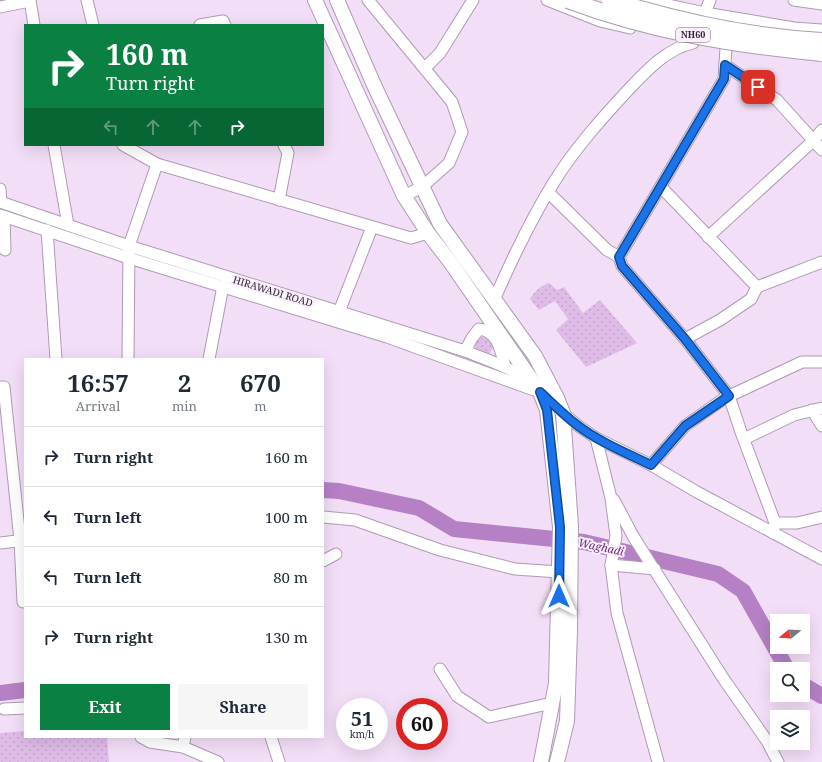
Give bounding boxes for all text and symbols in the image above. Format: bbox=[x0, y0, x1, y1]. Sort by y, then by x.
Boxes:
road number: NH60 bbox=[676, 28, 710, 42]
text: 160 m bbox=[106, 35, 188, 73]
icon: right bbox=[40, 40, 92, 92]
pin bbox=[741, 70, 775, 104]
text: Turn right bbox=[106, 71, 195, 95]
icon: arrive bbox=[747, 76, 769, 98]
icon: left bbox=[100, 116, 122, 138]
icon: ahead bbox=[142, 116, 164, 138]
icon: ahead bbox=[184, 116, 206, 138]
icon: right bbox=[226, 116, 248, 138]
street label: HIRAWADI ROAD bbox=[231, 272, 315, 310]
text: 16:57 bbox=[67, 366, 129, 399]
text: 2 bbox=[178, 366, 191, 399]
text: 670 bbox=[240, 366, 281, 399]
text: Arrival bbox=[76, 397, 120, 415]
text: min bbox=[172, 397, 197, 415]
text: m bbox=[254, 397, 267, 415]
icon: right bbox=[40, 446, 62, 468]
text: Turn right bbox=[74, 447, 153, 467]
text: 160 m bbox=[265, 447, 308, 467]
icon: left bbox=[40, 506, 62, 528]
text: Turn left bbox=[74, 507, 142, 527]
text: 100 m bbox=[265, 507, 308, 527]
water label: Waghadi bbox=[577, 534, 626, 559]
icon: left bbox=[40, 566, 62, 588]
text: Turn left bbox=[74, 567, 142, 587]
text: 80 m bbox=[273, 567, 308, 587]
position arrow bbox=[538, 575, 580, 617]
north arrow bbox=[770, 614, 810, 654]
map controls bbox=[770, 614, 810, 750]
icon: right bbox=[40, 626, 62, 648]
text: Turn right bbox=[74, 627, 153, 647]
text: 130 m bbox=[265, 627, 308, 647]
button: search bbox=[770, 662, 810, 702]
button: Exit bbox=[40, 684, 170, 730]
button: Share bbox=[178, 684, 308, 730]
speed limit sign: 60 bbox=[396, 698, 448, 750]
text: 51 bbox=[351, 705, 373, 732]
button: layers bbox=[770, 710, 810, 750]
text: km/h bbox=[350, 727, 374, 741]

